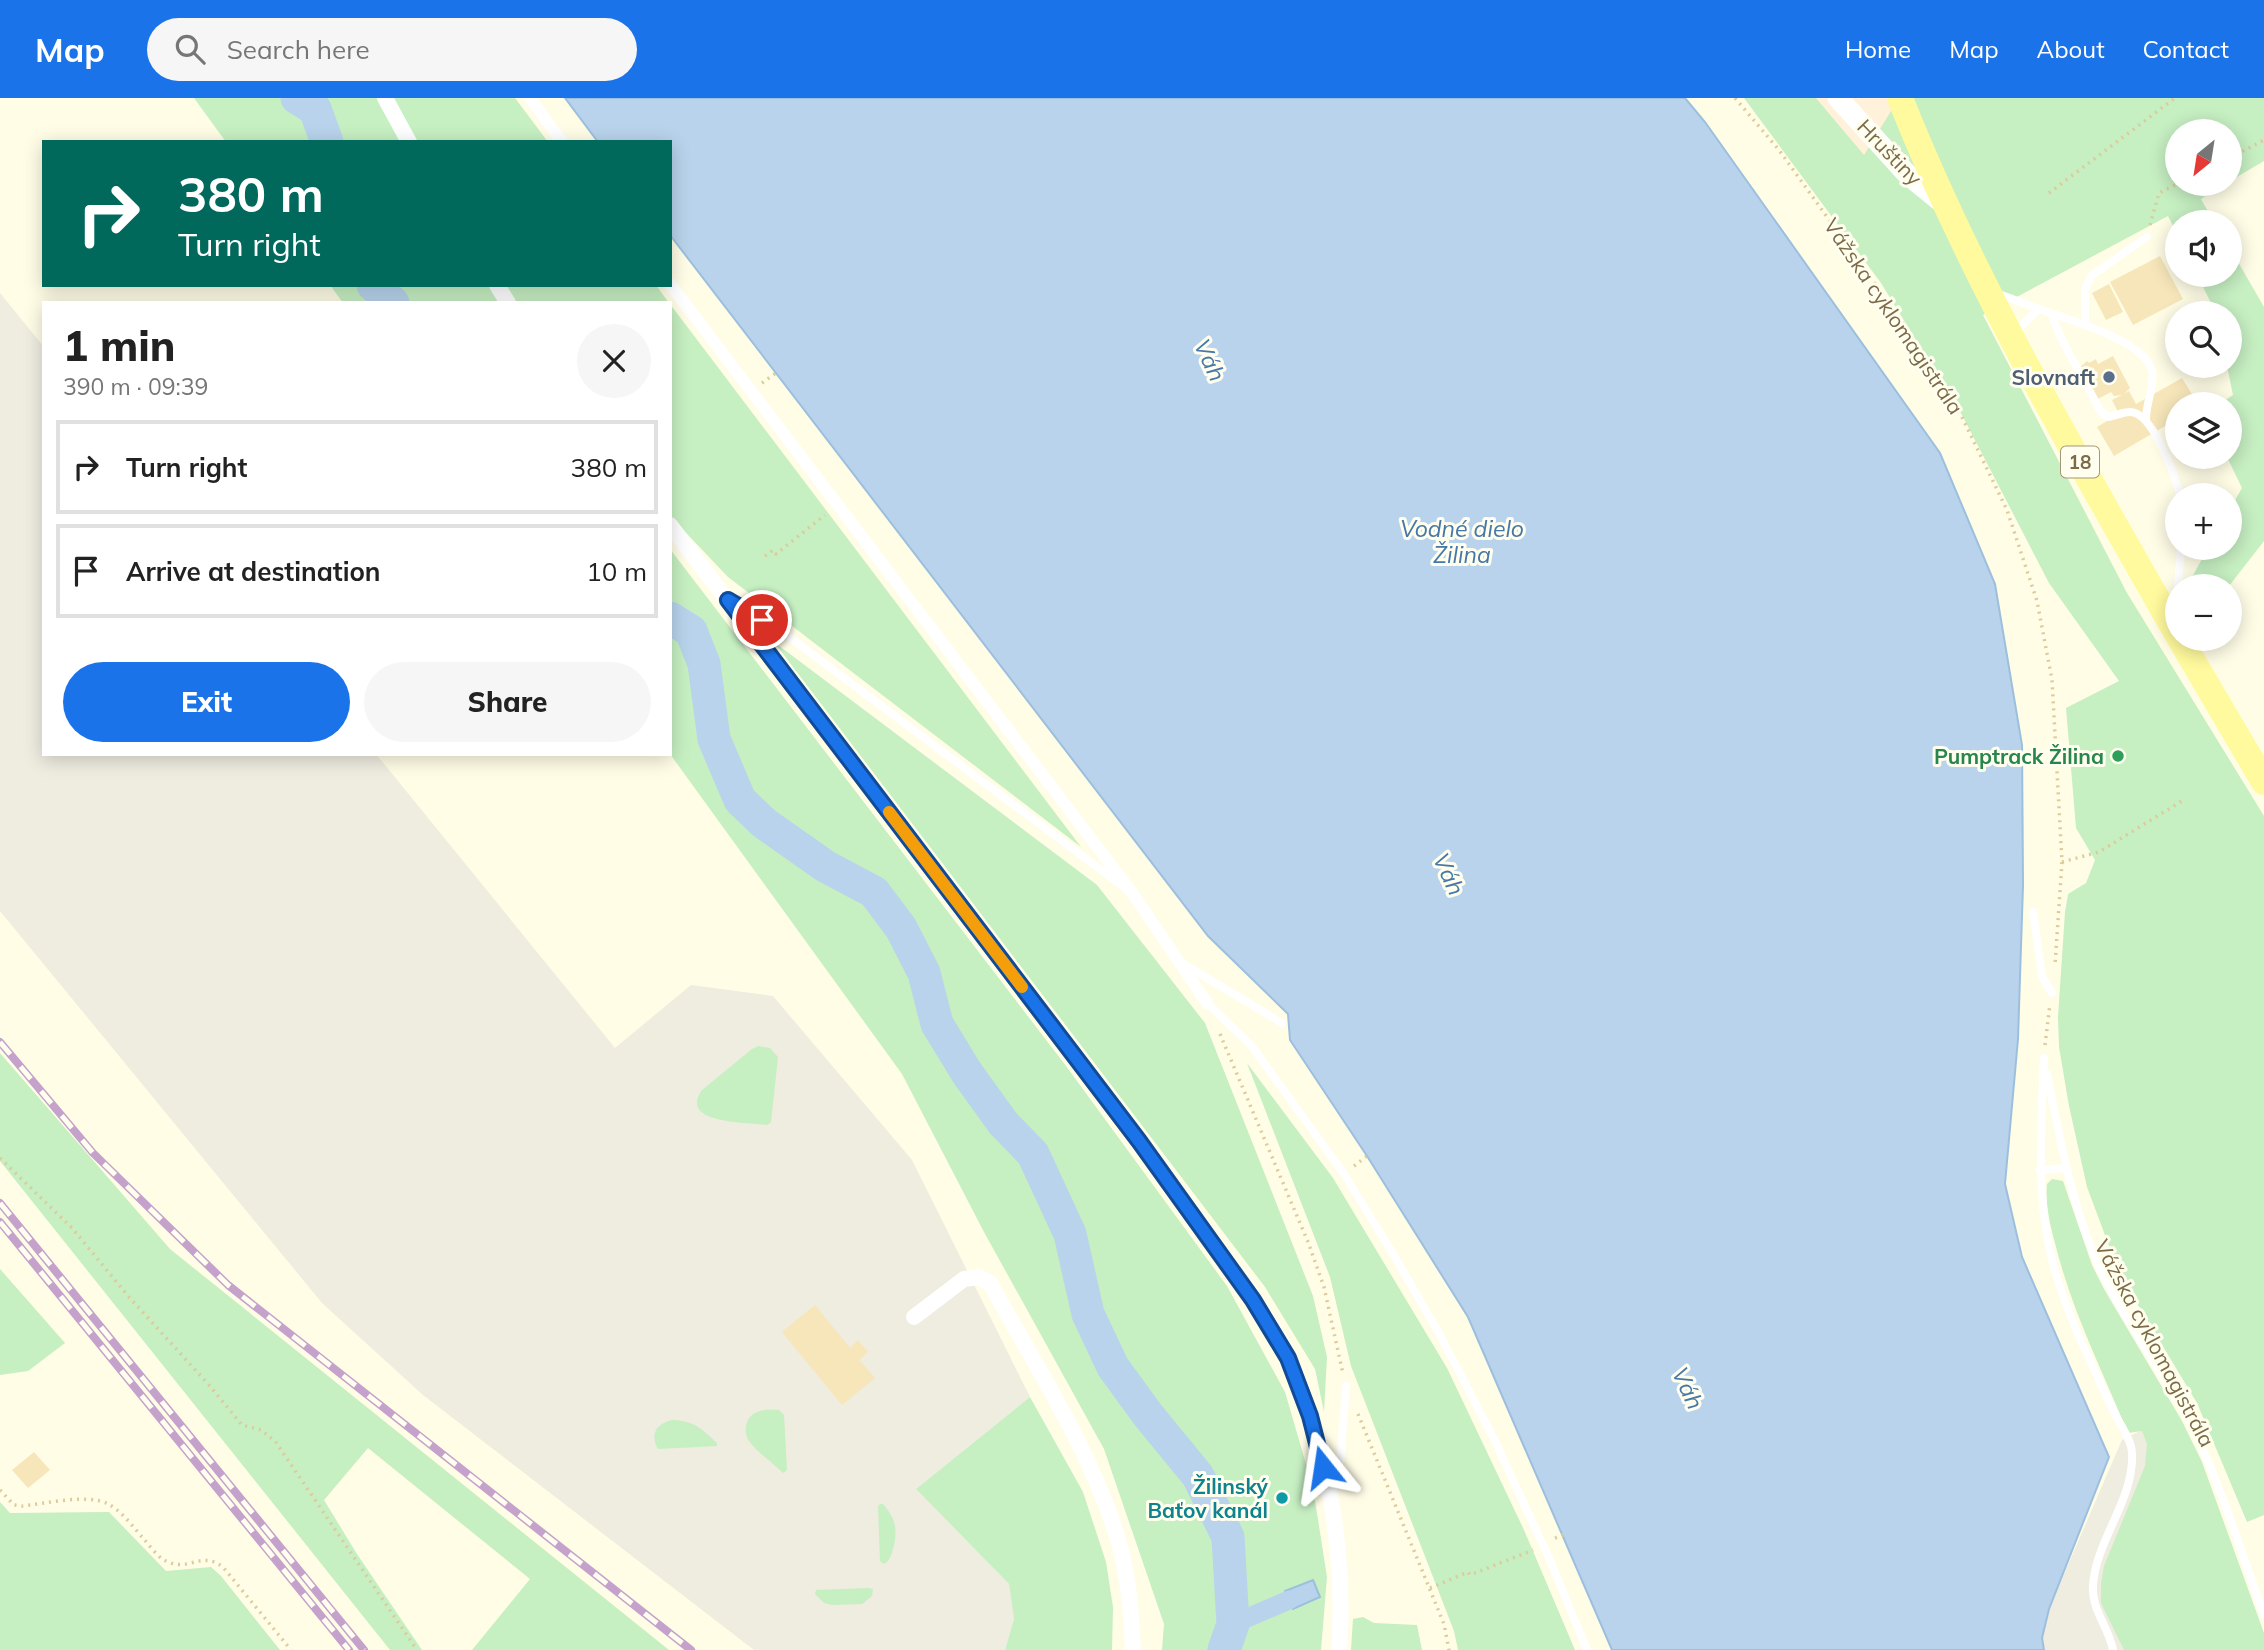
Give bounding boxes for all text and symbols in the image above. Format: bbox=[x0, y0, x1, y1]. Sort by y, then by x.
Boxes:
search box bbox=[147, 18, 637, 81]
text: Map bbox=[35, 29, 105, 70]
icon: search bbox=[171, 30, 209, 68]
text: Search here bbox=[227, 33, 370, 66]
text: Home bbox=[1845, 34, 1911, 64]
text: Map bbox=[1949, 34, 1999, 64]
text: About bbox=[2037, 34, 2105, 64]
text: Contact bbox=[2143, 34, 2229, 64]
street label: Hruštiny bbox=[1852, 114, 1928, 190]
north arrow bbox=[2165, 119, 2242, 196]
map controls bbox=[2165, 119, 2242, 651]
text: 380 m bbox=[178, 163, 324, 224]
icon: right bbox=[63, 168, 154, 259]
button: sound bbox=[2165, 210, 2242, 287]
street label: Vážska cyklomagistrála bbox=[1819, 213, 1969, 419]
text: Turn right bbox=[178, 224, 321, 264]
button: search bbox=[2165, 301, 2242, 378]
text: 1 min bbox=[63, 319, 176, 372]
button: close bbox=[577, 324, 651, 398]
water label: Váh bbox=[1188, 334, 1232, 386]
place label: Slovnaft bbox=[2012, 364, 2095, 390]
marker: Slovnaft bbox=[2101, 369, 2117, 385]
text: 390 m · 09:39 bbox=[63, 372, 208, 401]
button: layers bbox=[2165, 392, 2242, 469]
road number: 18 bbox=[2061, 446, 2099, 478]
icon: right bbox=[67, 448, 105, 486]
text: Turn right bbox=[126, 451, 247, 484]
text: 380 m bbox=[571, 451, 647, 484]
button: + bbox=[2165, 483, 2242, 560]
water label: Vodné dielo Žilina bbox=[1400, 514, 1524, 569]
icon: arrive bbox=[67, 552, 105, 590]
text: Arrive at destination bbox=[126, 555, 381, 588]
text: 10 m bbox=[586, 555, 647, 588]
button: − bbox=[2165, 574, 2242, 651]
pin bbox=[732, 590, 792, 650]
icon: arrive bbox=[743, 601, 781, 639]
button: Exit bbox=[63, 662, 350, 742]
button: Share bbox=[364, 662, 651, 742]
place label: Pumptrack Žilina bbox=[1934, 743, 2104, 769]
marker: Pumptrack Žilina bbox=[2110, 748, 2126, 764]
water label: Váh bbox=[1427, 848, 1471, 900]
street label: Vážska cyklomagistrála bbox=[2089, 1235, 2221, 1451]
water label: Váh bbox=[1666, 1362, 1710, 1414]
position arrow bbox=[1286, 1430, 1360, 1504]
place label: Žilinský Baťov kanál bbox=[1148, 1473, 1269, 1523]
marker: Žilinský Baťov kanál bbox=[1274, 1490, 1290, 1506]

